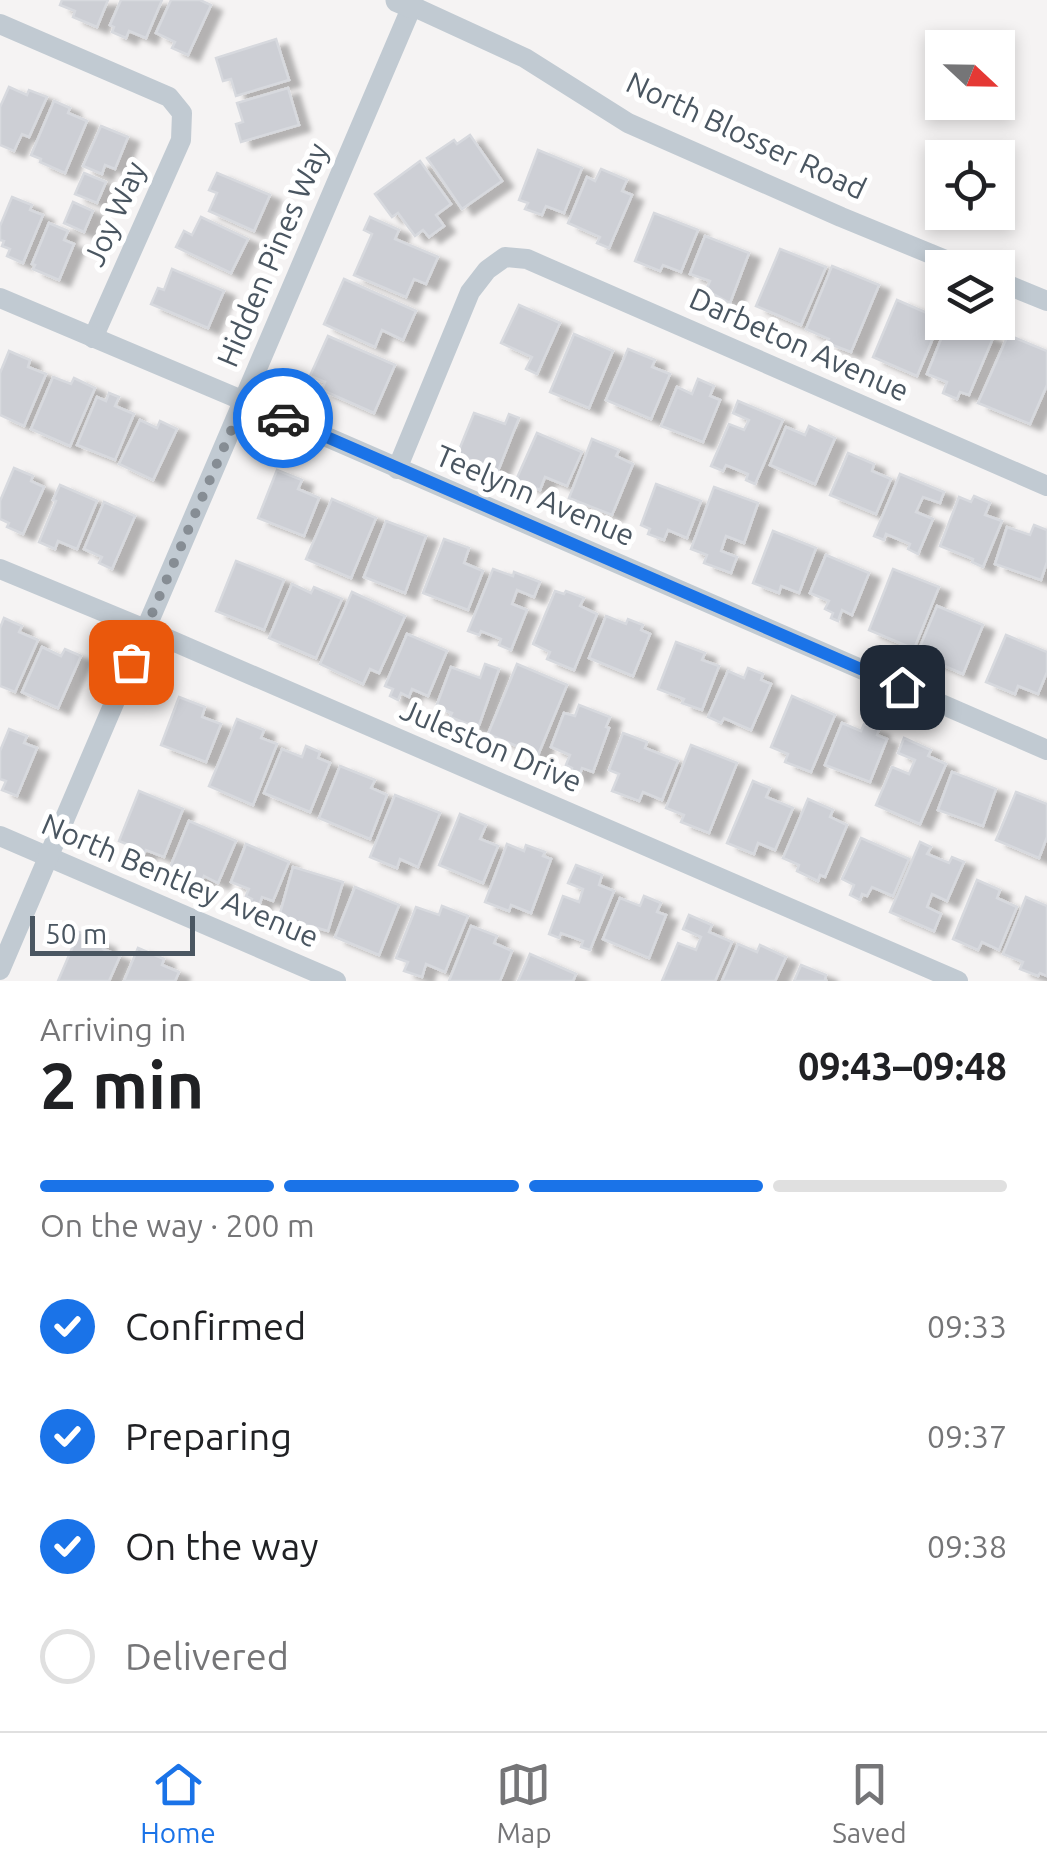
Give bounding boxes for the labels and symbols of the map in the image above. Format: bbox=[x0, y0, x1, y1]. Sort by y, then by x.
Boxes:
north arrow bbox=[925, 30, 1015, 120]
street label: North Blosser Road bbox=[621, 65, 872, 206]
street label: Hidden Pines Way bbox=[210, 138, 335, 372]
street label: Joy Way bbox=[76, 156, 152, 271]
street label: Darbeton Avenue bbox=[684, 280, 914, 408]
courier bbox=[233, 368, 333, 468]
street label: Teelynn Avenue bbox=[431, 438, 640, 552]
pin bbox=[89, 620, 174, 705]
pin bbox=[860, 645, 945, 730]
street label: Juleston Drive bbox=[396, 692, 587, 799]
street label: North Bentley Avenue bbox=[37, 806, 324, 954]
scale bar bbox=[30, 911, 195, 956]

